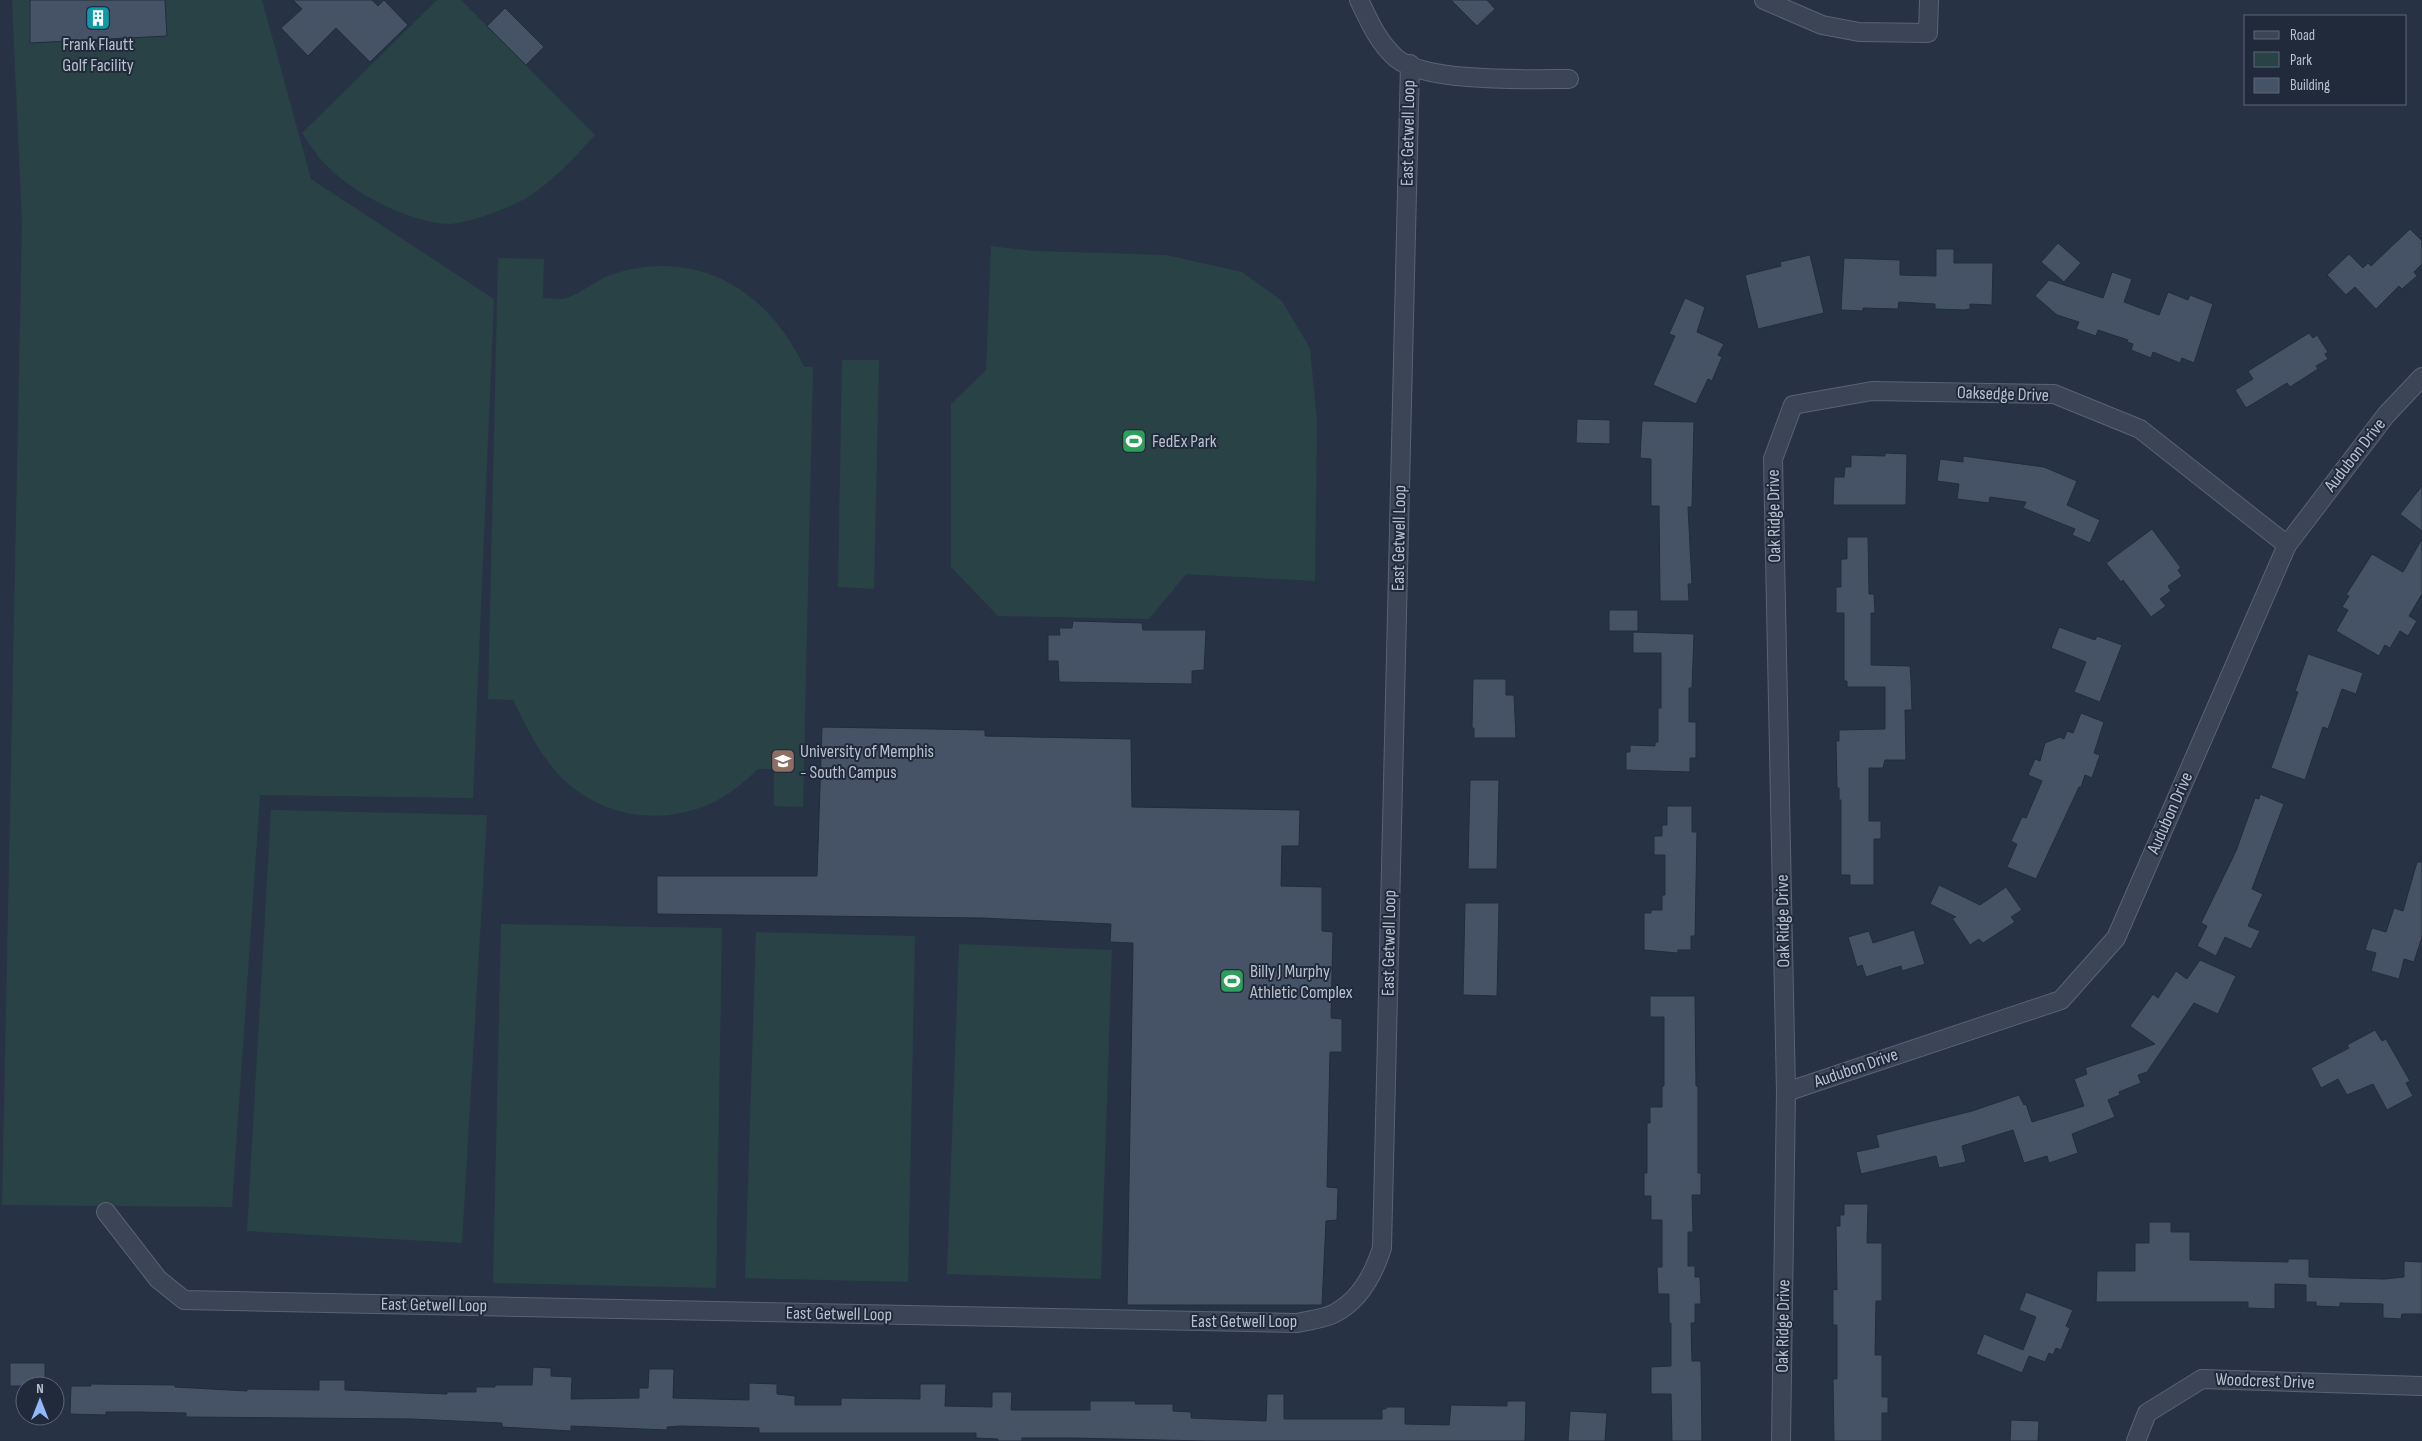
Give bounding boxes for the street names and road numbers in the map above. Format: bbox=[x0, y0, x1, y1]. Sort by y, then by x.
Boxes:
street label: East Getwell Loop bbox=[1397, 80, 1419, 186]
street label: Oaksedge Drive bbox=[1957, 382, 2049, 406]
street label: Audubon Drive bbox=[2319, 414, 2390, 497]
street label: Oak Ridge Drive bbox=[1763, 469, 1785, 563]
street label: East Getwell Loop bbox=[1388, 485, 1410, 591]
street label: Audubon Drive bbox=[2142, 769, 2197, 858]
street label: Oak Ridge Drive bbox=[1772, 874, 1794, 968]
street label: East Getwell Loop bbox=[1378, 890, 1400, 996]
street label: Audubon Drive bbox=[1810, 1044, 1901, 1092]
street label: Oak Ridge Drive bbox=[1772, 1279, 1794, 1373]
street label: East Getwell Loop bbox=[381, 1294, 487, 1316]
street label: East Getwell Loop bbox=[786, 1303, 892, 1325]
street label: East Getwell Loop bbox=[1191, 1311, 1297, 1332]
street label: Woodcrest Drive bbox=[2215, 1369, 2315, 1393]

